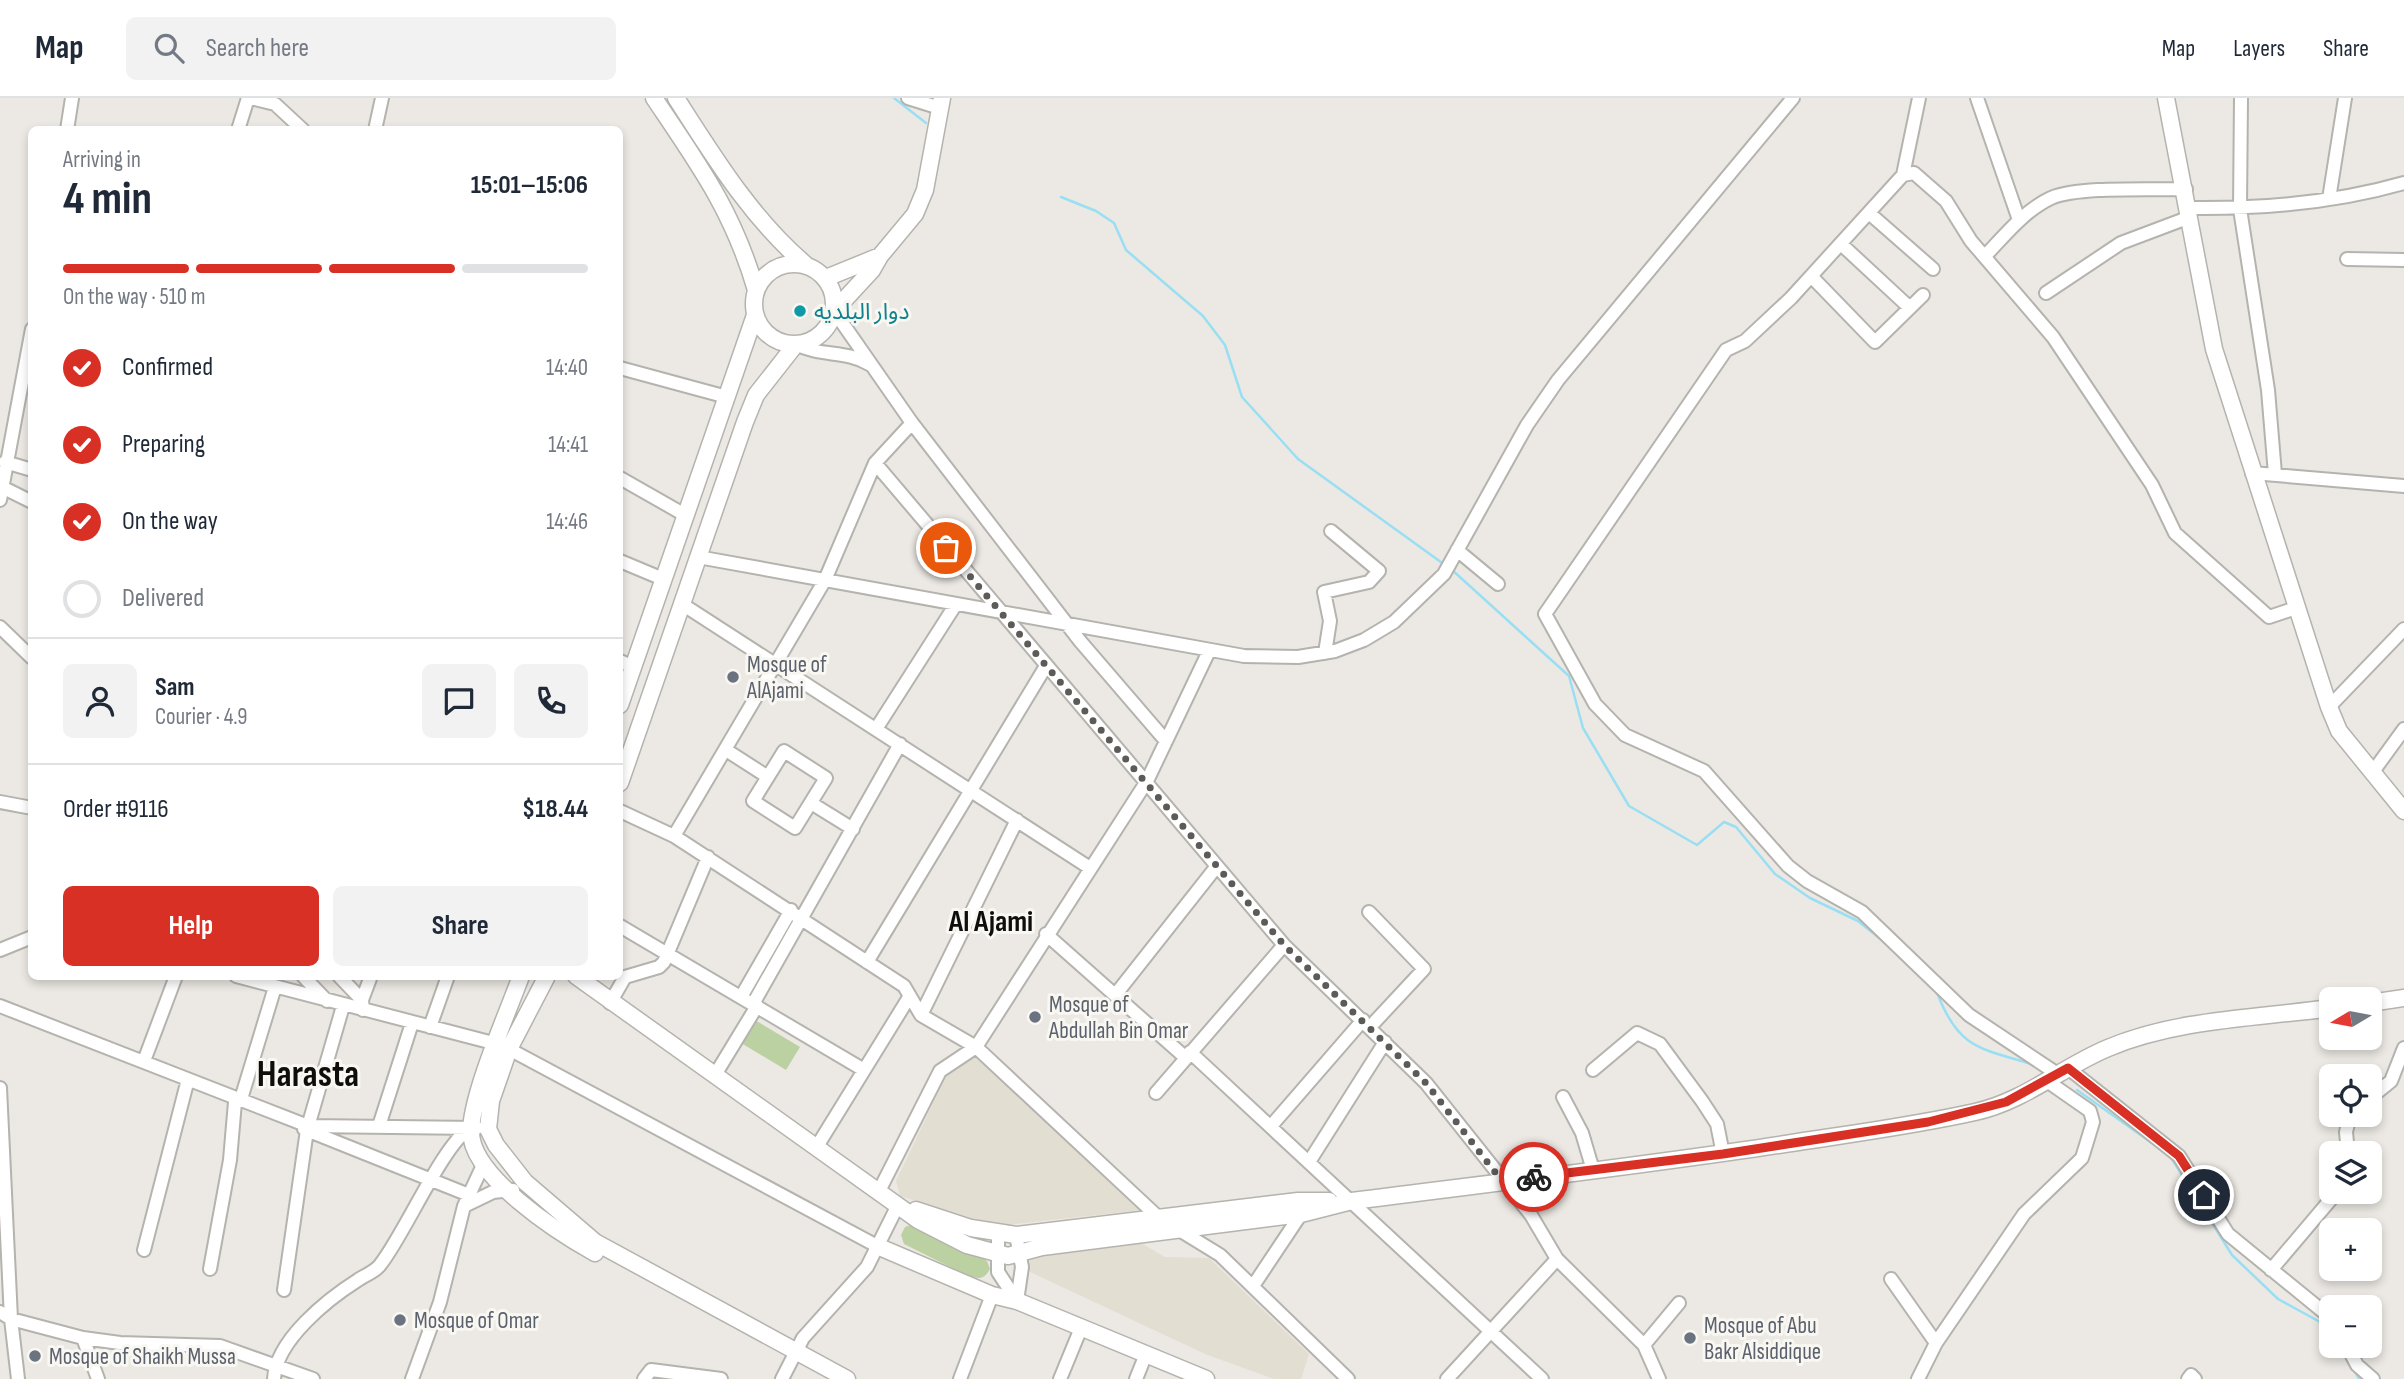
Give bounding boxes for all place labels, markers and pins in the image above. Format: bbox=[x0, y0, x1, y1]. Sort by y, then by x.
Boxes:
place label: دوار البلديه bbox=[814, 298, 909, 326]
marker: دوار البلديه bbox=[792, 303, 808, 319]
pin bbox=[916, 518, 976, 578]
place label: Mosque of AlAjami bbox=[746, 651, 827, 705]
marker: Mosque of AlAjami bbox=[725, 669, 741, 685]
place label: Mosque of Abdullah Bin Omar bbox=[1048, 991, 1189, 1045]
marker: Mosque of Abdullah Bin Omar bbox=[1027, 1009, 1043, 1025]
pin bbox=[2174, 1165, 2234, 1225]
place label: Mosque of Omar bbox=[414, 1307, 539, 1335]
marker: Mosque of Omar bbox=[392, 1312, 408, 1328]
place label: Mosque of Abu Bakr Alsiddique bbox=[1704, 1312, 1821, 1366]
marker: Mosque of Abu Bakr Alsiddique bbox=[1682, 1330, 1698, 1346]
place label: Mosque of Shaikh Mussa bbox=[49, 1343, 236, 1371]
marker: Mosque of Shaikh Mussa bbox=[27, 1348, 43, 1364]

